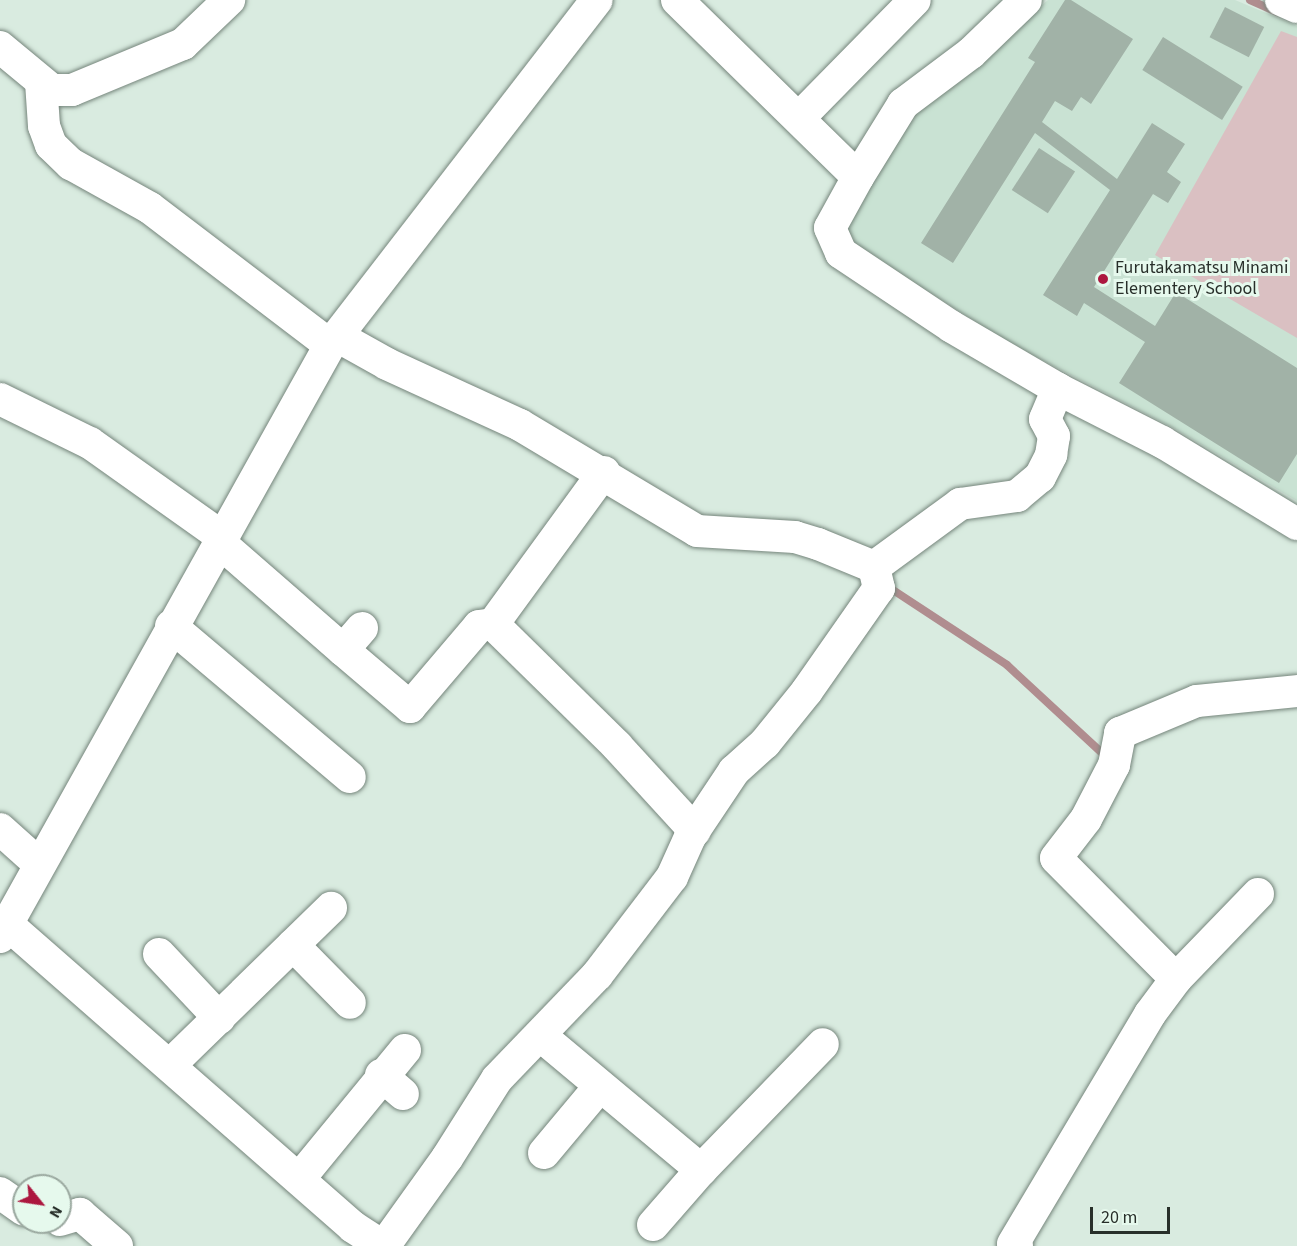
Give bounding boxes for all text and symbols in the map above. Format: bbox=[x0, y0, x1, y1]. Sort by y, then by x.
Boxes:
place label: Furutakamatsu Minami Elementery School bbox=[1115, 258, 1288, 300]
marker: Furutakamatsu Minami Elementery School bbox=[1096, 272, 1110, 286]
north arrow bbox=[12, 1174, 72, 1234]
scale bar bbox=[1093, 1195, 1172, 1233]
text: N bbox=[44, 1202, 68, 1222]
text: 20 m bbox=[1101, 1205, 1137, 1230]

